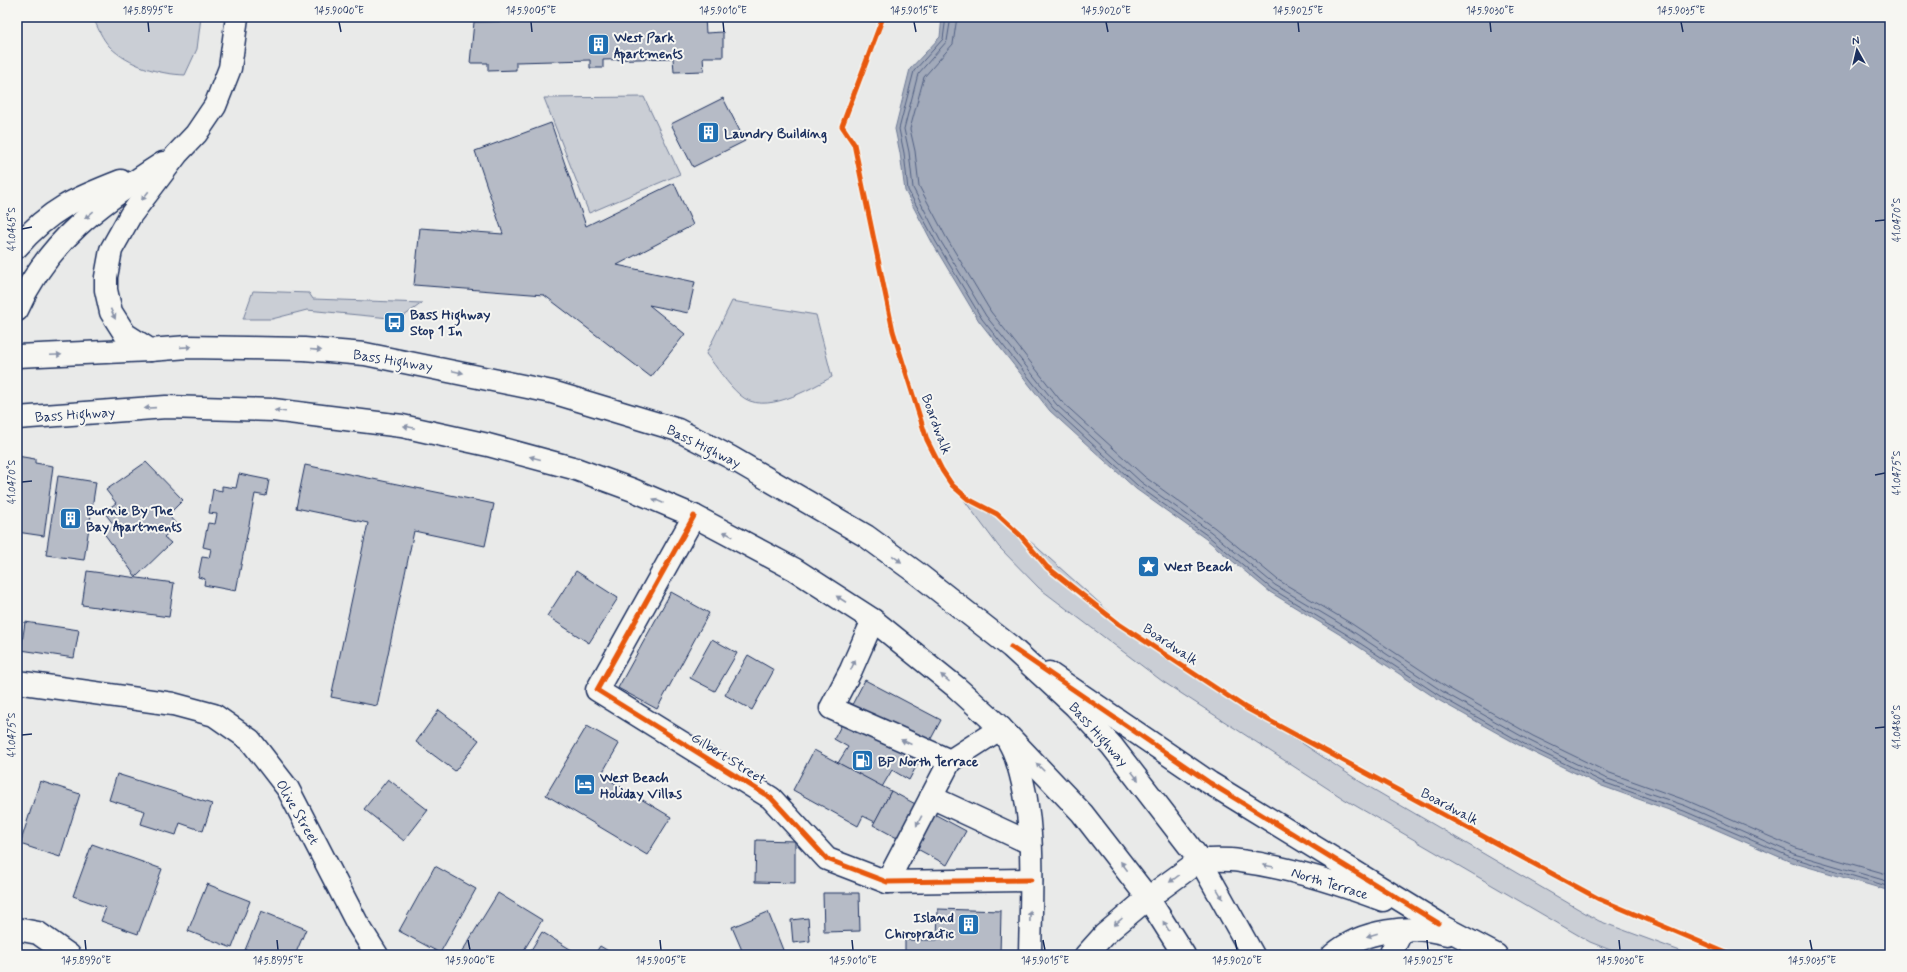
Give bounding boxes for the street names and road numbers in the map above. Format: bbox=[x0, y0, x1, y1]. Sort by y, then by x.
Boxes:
street label: Bass Highway bbox=[351, 346, 434, 378]
street label: Boardwalk bbox=[917, 392, 955, 457]
street label: Bass Highway bbox=[34, 403, 116, 429]
street label: Bass Highway bbox=[663, 421, 744, 474]
street label: Boardwalk bbox=[1139, 620, 1202, 670]
street label: Bass Highway bbox=[1063, 699, 1132, 772]
street label: Gilbert Street bbox=[688, 729, 770, 789]
street label: Olive Street bbox=[271, 777, 323, 848]
street label: Boardwalk bbox=[1418, 784, 1482, 830]
street label: North Terrace bbox=[1289, 864, 1371, 904]

